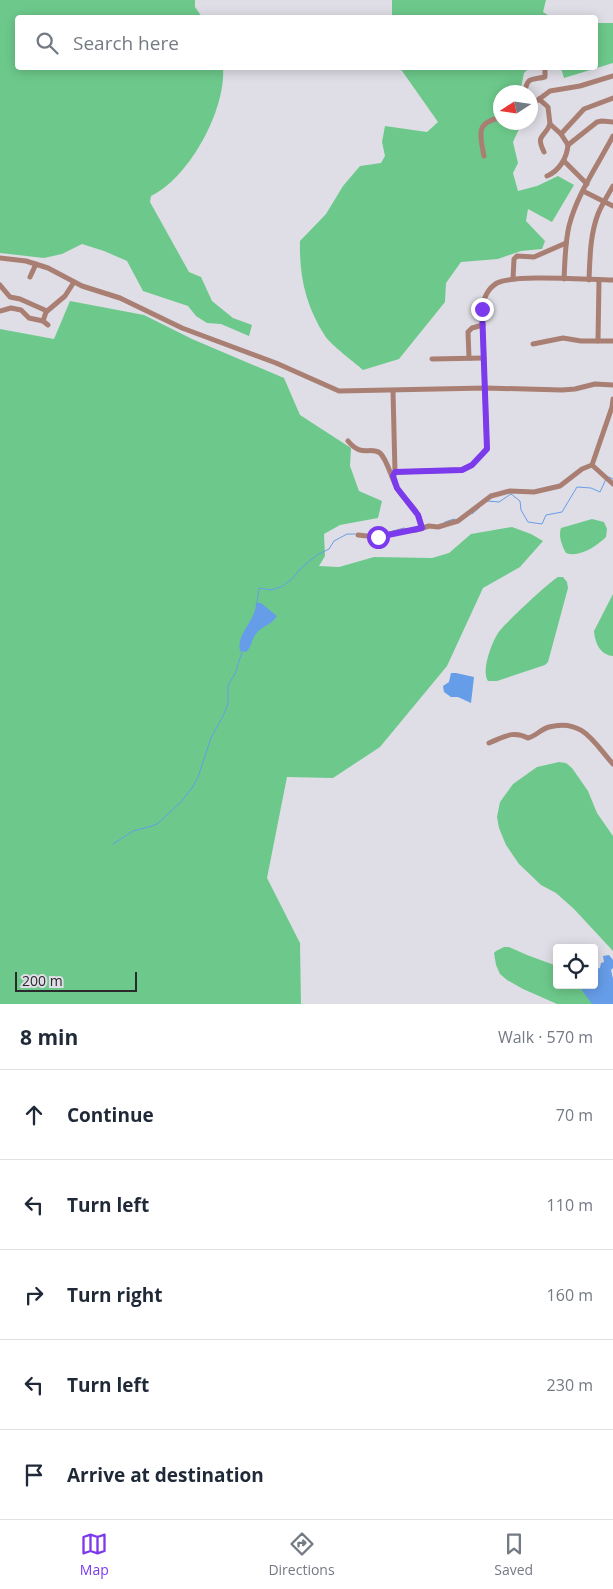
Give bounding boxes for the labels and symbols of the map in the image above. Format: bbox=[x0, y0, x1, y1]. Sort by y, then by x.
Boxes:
north arrow bbox=[493, 85, 538, 130]
route end bbox=[471, 298, 494, 321]
route start bbox=[367, 526, 390, 549]
scale bar bbox=[15, 969, 138, 992]

